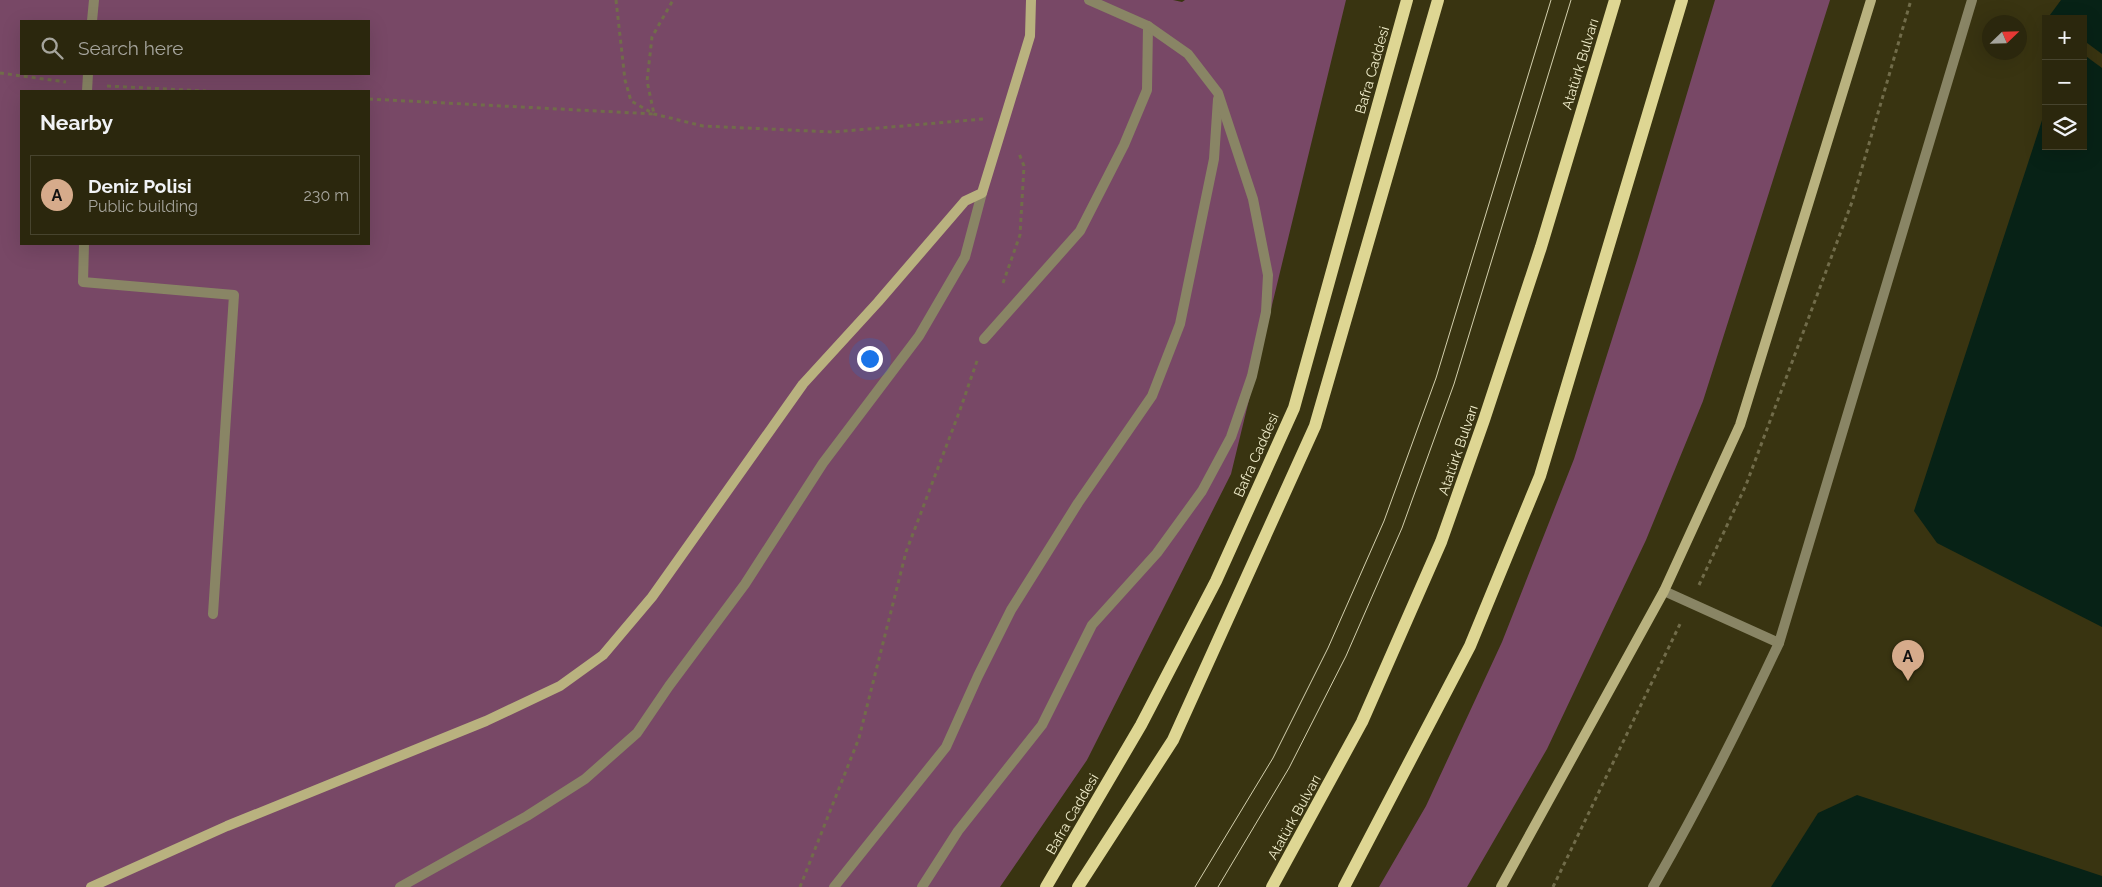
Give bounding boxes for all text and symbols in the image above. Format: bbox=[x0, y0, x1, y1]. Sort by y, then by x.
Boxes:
north arrow bbox=[1982, 15, 2027, 60]
map controls bbox=[2042, 15, 2087, 150]
button: + bbox=[2042, 15, 2087, 60]
street label: Atatürk Bulvarı bbox=[1559, 17, 1601, 111]
search box bbox=[20, 20, 370, 75]
street label: Bafra Caddesi bbox=[1352, 24, 1392, 116]
icon: search bbox=[38, 34, 66, 62]
text: Search here bbox=[78, 37, 184, 59]
button: − bbox=[2042, 60, 2087, 105]
button: layers bbox=[2042, 105, 2087, 150]
text: Nearby bbox=[40, 110, 113, 135]
text: Deniz Polisi bbox=[88, 175, 191, 197]
text: A bbox=[52, 186, 62, 205]
text: 230 m bbox=[304, 186, 349, 205]
text: Public building bbox=[88, 197, 198, 216]
your location bbox=[857, 346, 883, 372]
street label: Atatürk Bulvarı bbox=[1435, 403, 1481, 497]
street label: Bafra Caddesi bbox=[1230, 411, 1282, 499]
pin: A bbox=[1892, 640, 1924, 681]
street label: Bafra Caddesi bbox=[1042, 771, 1102, 857]
street label: Atatürk Bulvarı bbox=[1264, 772, 1324, 862]

